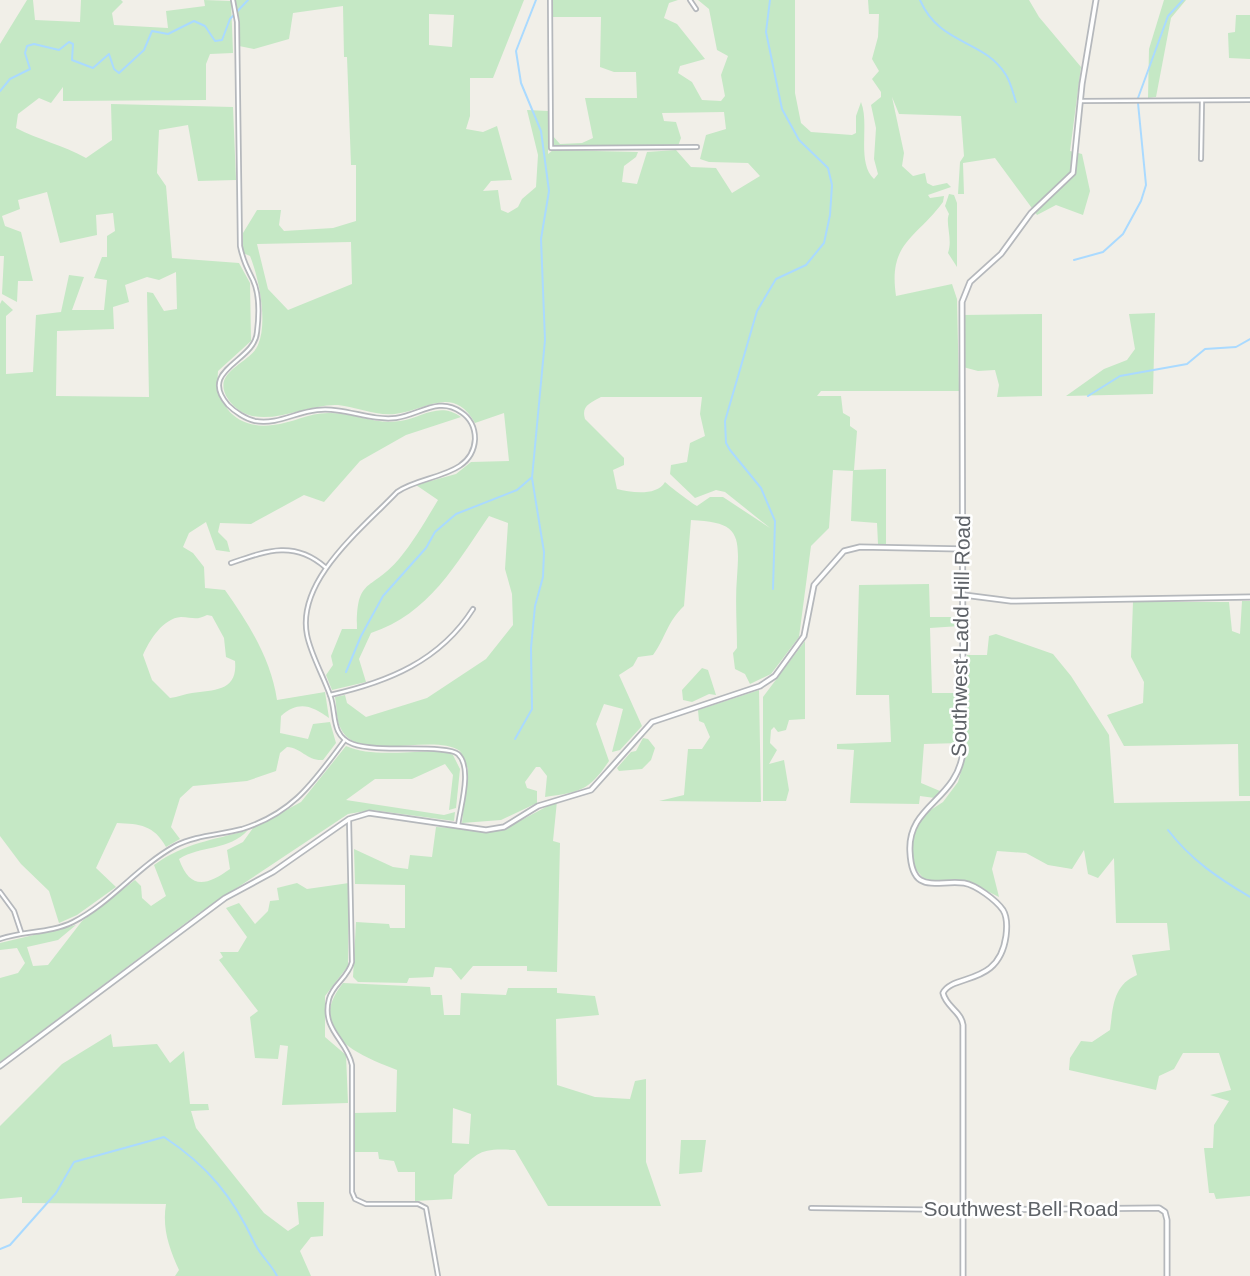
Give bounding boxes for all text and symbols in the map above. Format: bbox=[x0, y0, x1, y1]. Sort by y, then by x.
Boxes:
street label: Southwest Ladd Hill Road bbox=[947, 515, 974, 757]
street label: Southwest Bell Road bbox=[924, 1197, 1118, 1220]

